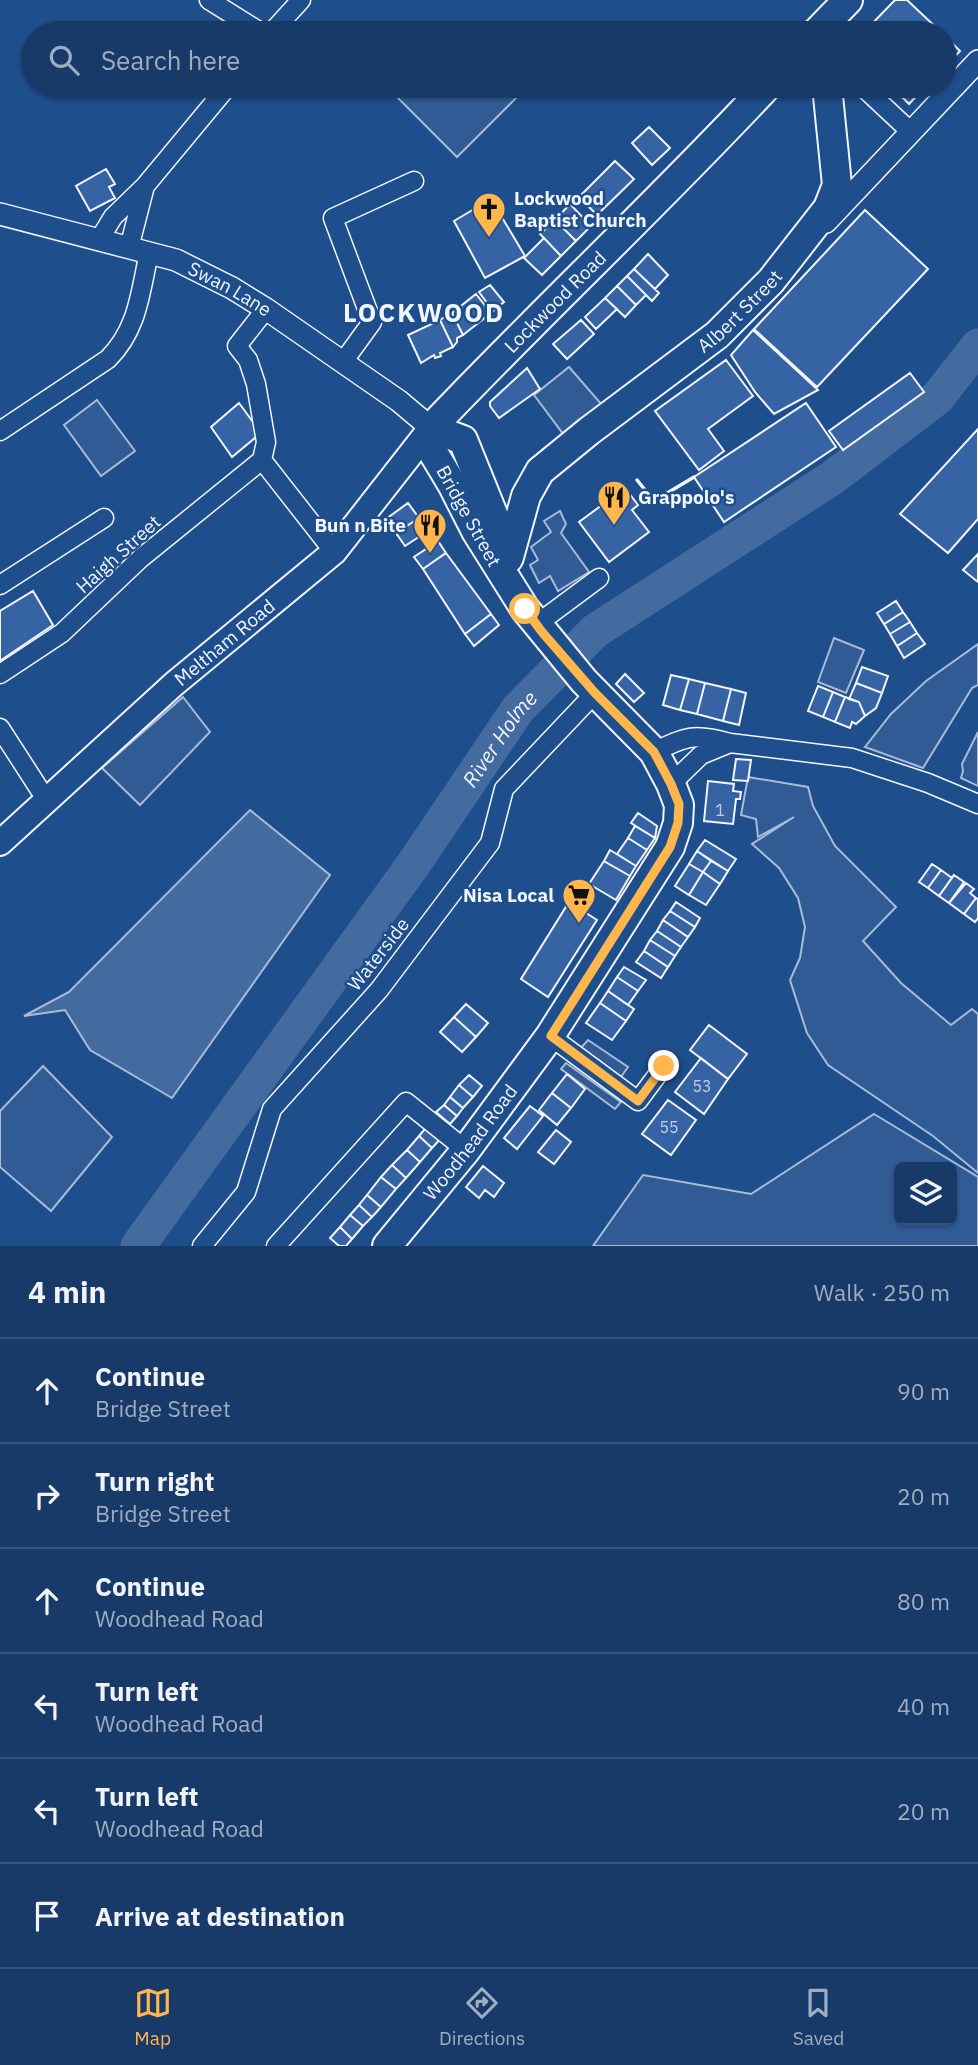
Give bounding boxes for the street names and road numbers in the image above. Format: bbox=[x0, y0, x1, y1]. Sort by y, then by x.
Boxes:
street label: Lockwood Road bbox=[499, 246, 611, 358]
street label: Swan Lane bbox=[184, 256, 276, 322]
street label: Albert Street bbox=[692, 265, 787, 358]
street label: Bridge Street bbox=[431, 461, 507, 571]
street label: Haigh Street bbox=[71, 510, 165, 598]
street label: Meltham Road bbox=[169, 594, 280, 691]
street label: Waterside bbox=[342, 913, 414, 995]
street label: Woodhead Road bbox=[418, 1080, 522, 1205]

